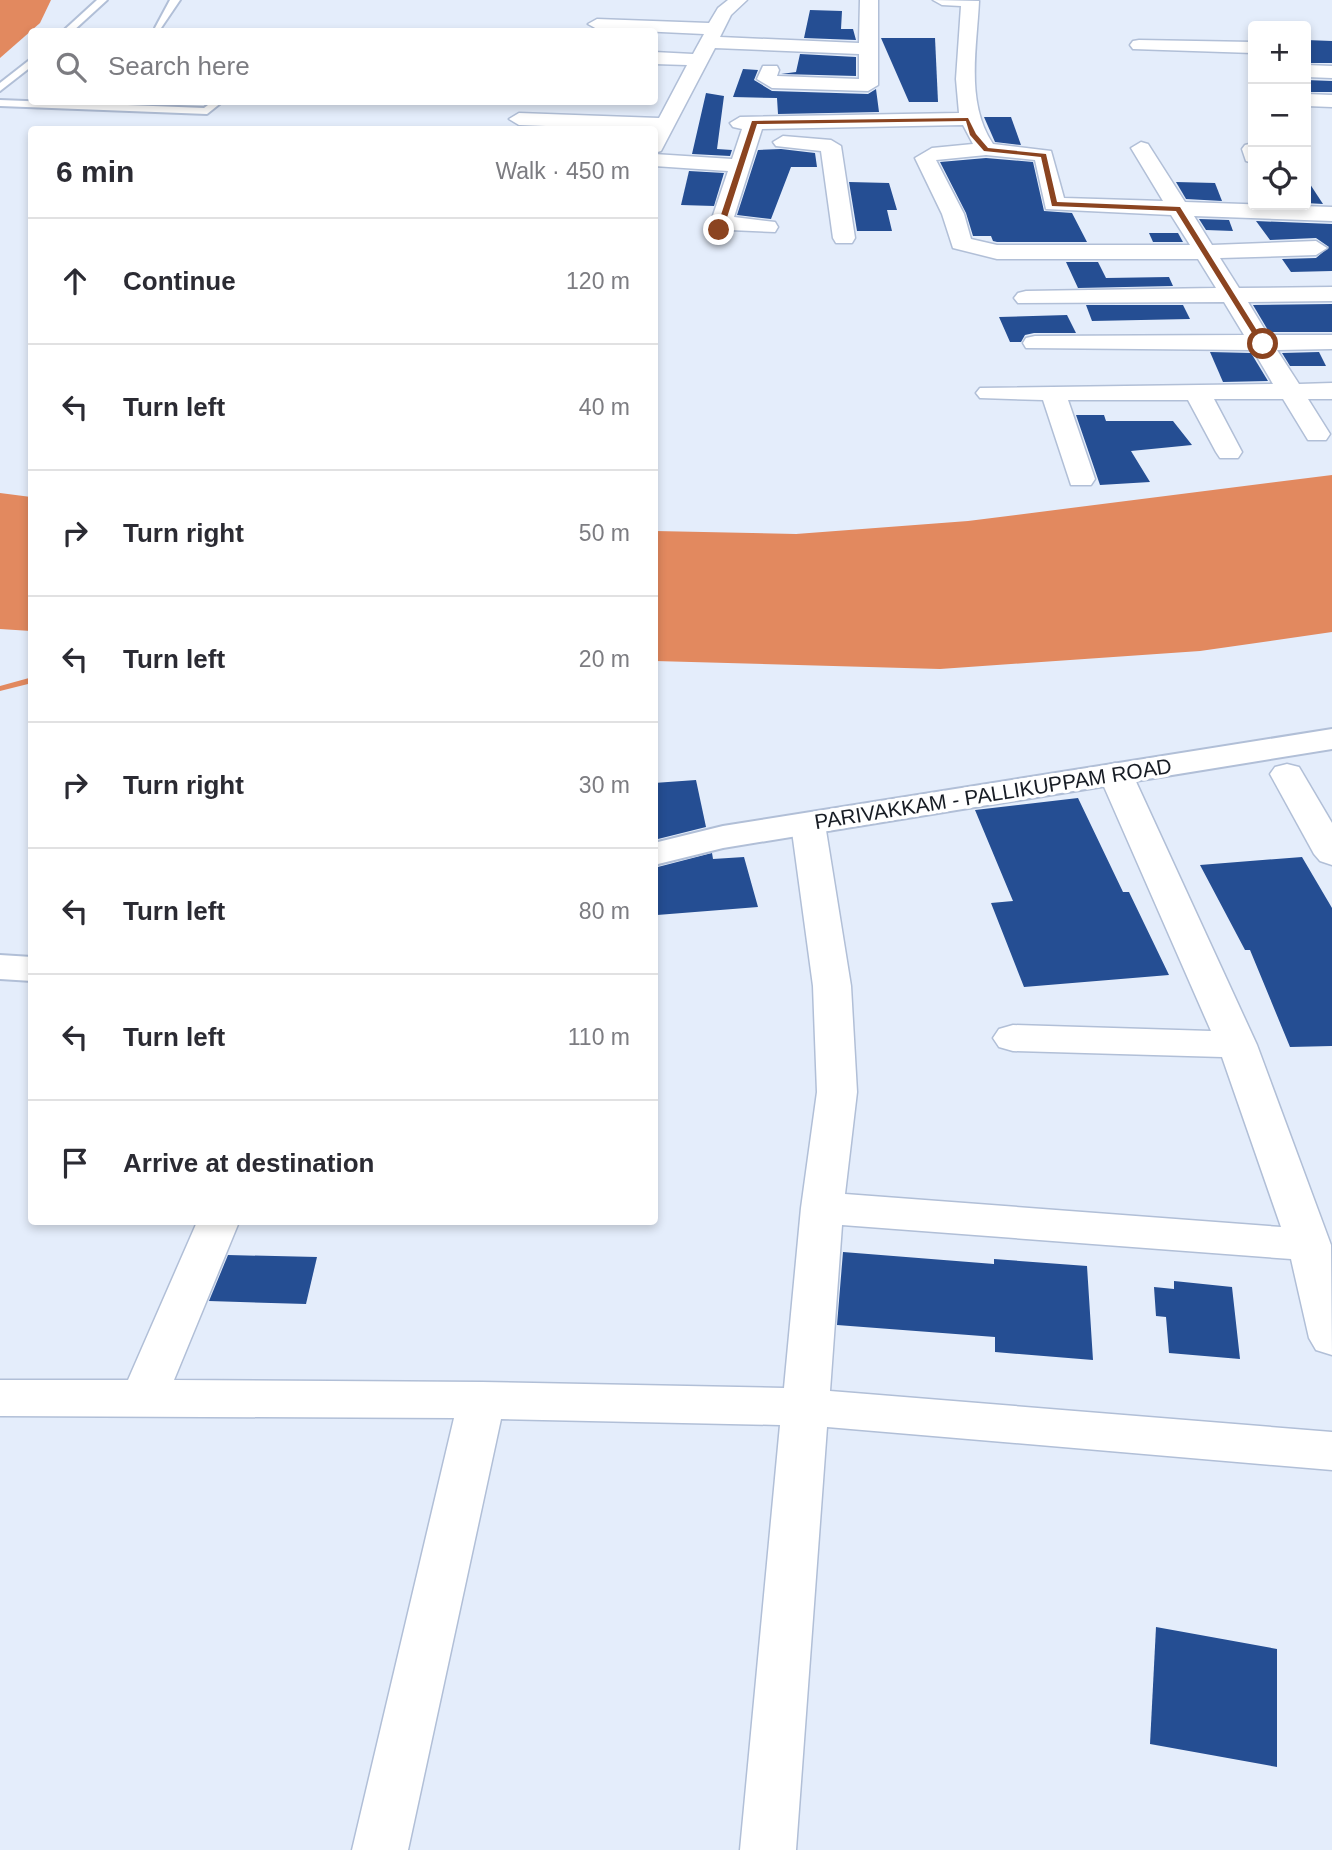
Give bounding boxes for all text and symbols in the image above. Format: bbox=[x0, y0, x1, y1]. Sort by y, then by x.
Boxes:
map controls bbox=[1248, 21, 1311, 210]
button: + bbox=[1248, 21, 1311, 84]
search box bbox=[28, 28, 658, 105]
icon: search bbox=[52, 48, 90, 86]
text: Search here bbox=[108, 51, 250, 81]
button: − bbox=[1248, 84, 1311, 147]
button: locate bbox=[1248, 147, 1311, 210]
text: 6 min bbox=[56, 155, 134, 188]
text: Walk · 450 m bbox=[495, 158, 630, 184]
route end bbox=[703, 214, 734, 245]
icon: ahead bbox=[56, 262, 94, 300]
text: Continue bbox=[123, 266, 236, 296]
text: 120 m bbox=[566, 268, 630, 294]
route start bbox=[1247, 328, 1278, 359]
icon: left bbox=[56, 388, 94, 426]
text: Turn left bbox=[123, 392, 225, 422]
text: 40 m bbox=[579, 394, 630, 420]
icon: right bbox=[56, 514, 94, 552]
text: Turn right bbox=[123, 518, 244, 548]
text: 50 m bbox=[579, 520, 630, 546]
icon: left bbox=[56, 640, 94, 678]
text: Turn left bbox=[123, 644, 225, 674]
text: 20 m bbox=[579, 646, 630, 672]
street label: PARIVAKKAM - PALLIKUPPAM ROAD bbox=[813, 754, 1173, 833]
icon: right bbox=[56, 766, 94, 804]
text: Turn right bbox=[123, 770, 244, 800]
text: 30 m bbox=[579, 772, 630, 798]
icon: left bbox=[56, 892, 94, 930]
text: Turn left bbox=[123, 896, 225, 926]
text: 80 m bbox=[579, 898, 630, 924]
icon: left bbox=[56, 1018, 94, 1056]
text: Turn left bbox=[123, 1022, 225, 1052]
text: 110 m bbox=[568, 1024, 630, 1050]
icon: arrive bbox=[56, 1144, 94, 1182]
text: Arrive at destination bbox=[123, 1148, 374, 1178]

